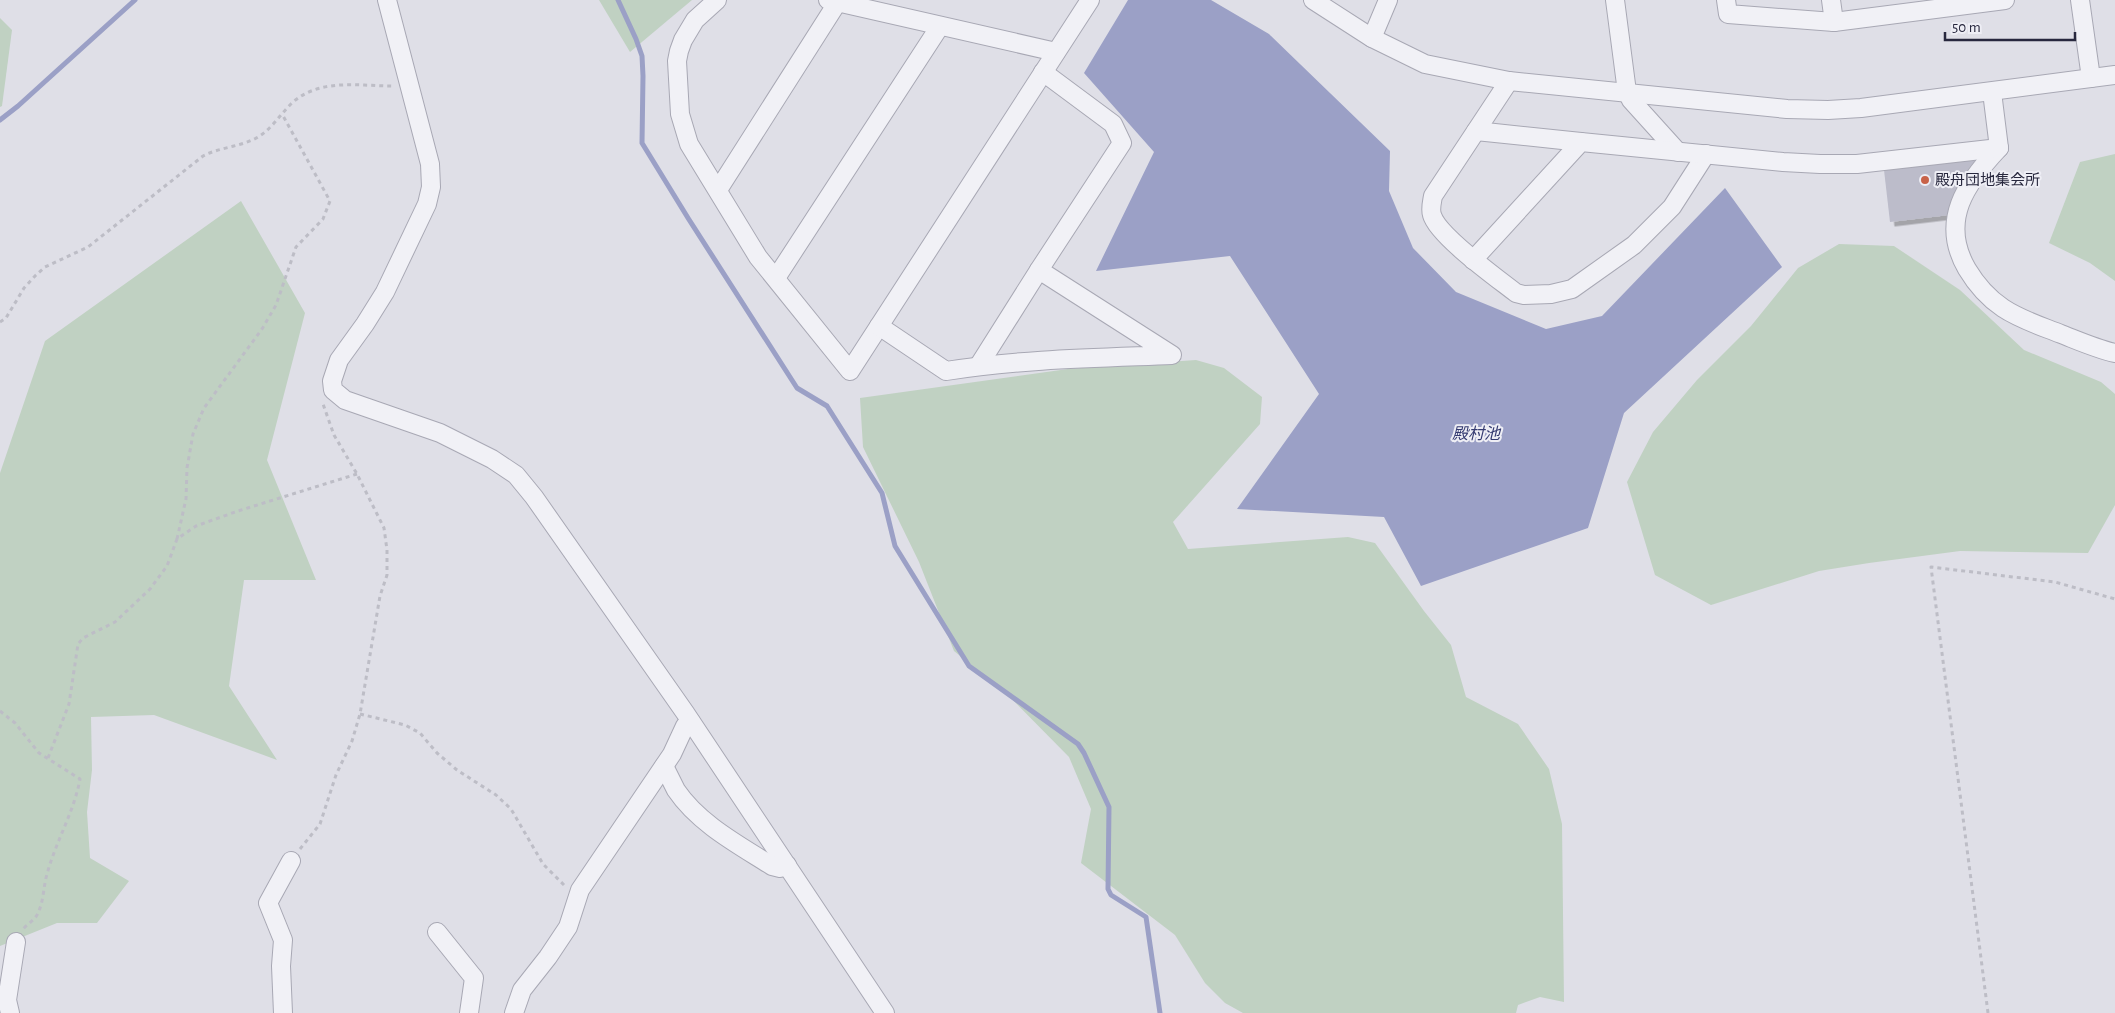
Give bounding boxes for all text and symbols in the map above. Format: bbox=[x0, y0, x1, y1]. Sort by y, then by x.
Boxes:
scale bar bbox=[1945, 10, 2075, 42]
text: 50 m bbox=[1952, 20, 1981, 35]
place label: 殿舟団地集会所 bbox=[1935, 172, 2040, 188]
marker: 殿舟団地集会所 bbox=[1919, 174, 1931, 186]
water label: 殿村池 bbox=[1452, 425, 1502, 442]

